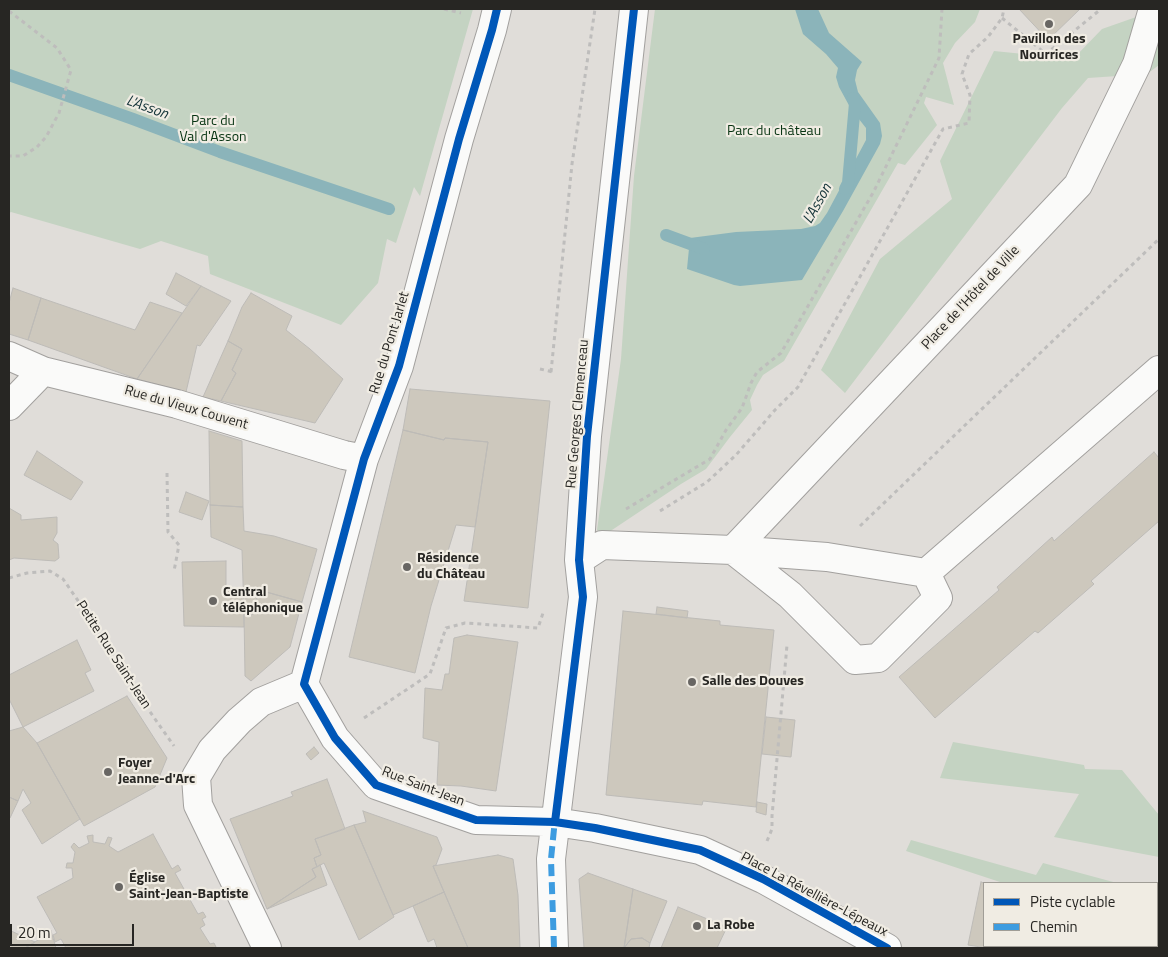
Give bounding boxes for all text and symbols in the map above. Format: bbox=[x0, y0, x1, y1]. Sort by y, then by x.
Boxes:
marker: Pavillon des Nourrices bbox=[1043, 18, 1055, 30]
place label: Pavillon des Nourrices bbox=[1012, 32, 1086, 64]
water label: L'Asson bbox=[124, 92, 170, 124]
park label: Parc du Val d'Asson bbox=[179, 114, 247, 146]
park label: Parc du château bbox=[727, 124, 821, 140]
water label: L'Asson bbox=[800, 181, 836, 227]
street label: Place de l'Hôtel de Ville bbox=[919, 243, 1023, 353]
street label: Rue du Pont Jarlet bbox=[366, 290, 414, 396]
street label: Rue Georges Clemenceau bbox=[563, 339, 593, 489]
street label: Rue du Vieux Couvent bbox=[122, 382, 250, 434]
place label: Résidence du Château bbox=[417, 551, 485, 584]
marker: Résidence du Château bbox=[401, 561, 413, 573]
place label: Central téléphonique bbox=[223, 585, 303, 618]
marker: Central téléphonique bbox=[207, 595, 219, 607]
street label: Petite Rue Saint-Jean bbox=[72, 598, 154, 712]
place label: Salle des Douves bbox=[702, 674, 804, 690]
marker: Salle des Douves bbox=[686, 676, 698, 688]
place label: Foyer Jeanne-d'Arc bbox=[118, 756, 195, 789]
street label: Rue Saint-Jean bbox=[379, 764, 467, 810]
marker: Foyer Jeanne-d'Arc bbox=[102, 766, 114, 778]
street label: Place La Révellière-Lépeaux bbox=[738, 849, 890, 941]
place label: Église Saint-Jean-Baptiste bbox=[129, 871, 248, 904]
marker: Église Saint-Jean-Baptiste bbox=[113, 881, 125, 893]
legend bbox=[983, 882, 1158, 947]
text: Piste cyclable bbox=[1030, 890, 1115, 913]
scale bar bbox=[12, 914, 136, 946]
text: Chemin bbox=[1030, 915, 1078, 938]
place label: La Robe bbox=[707, 918, 755, 934]
marker: La Robe bbox=[691, 920, 703, 932]
text: 20 m bbox=[18, 921, 51, 944]

